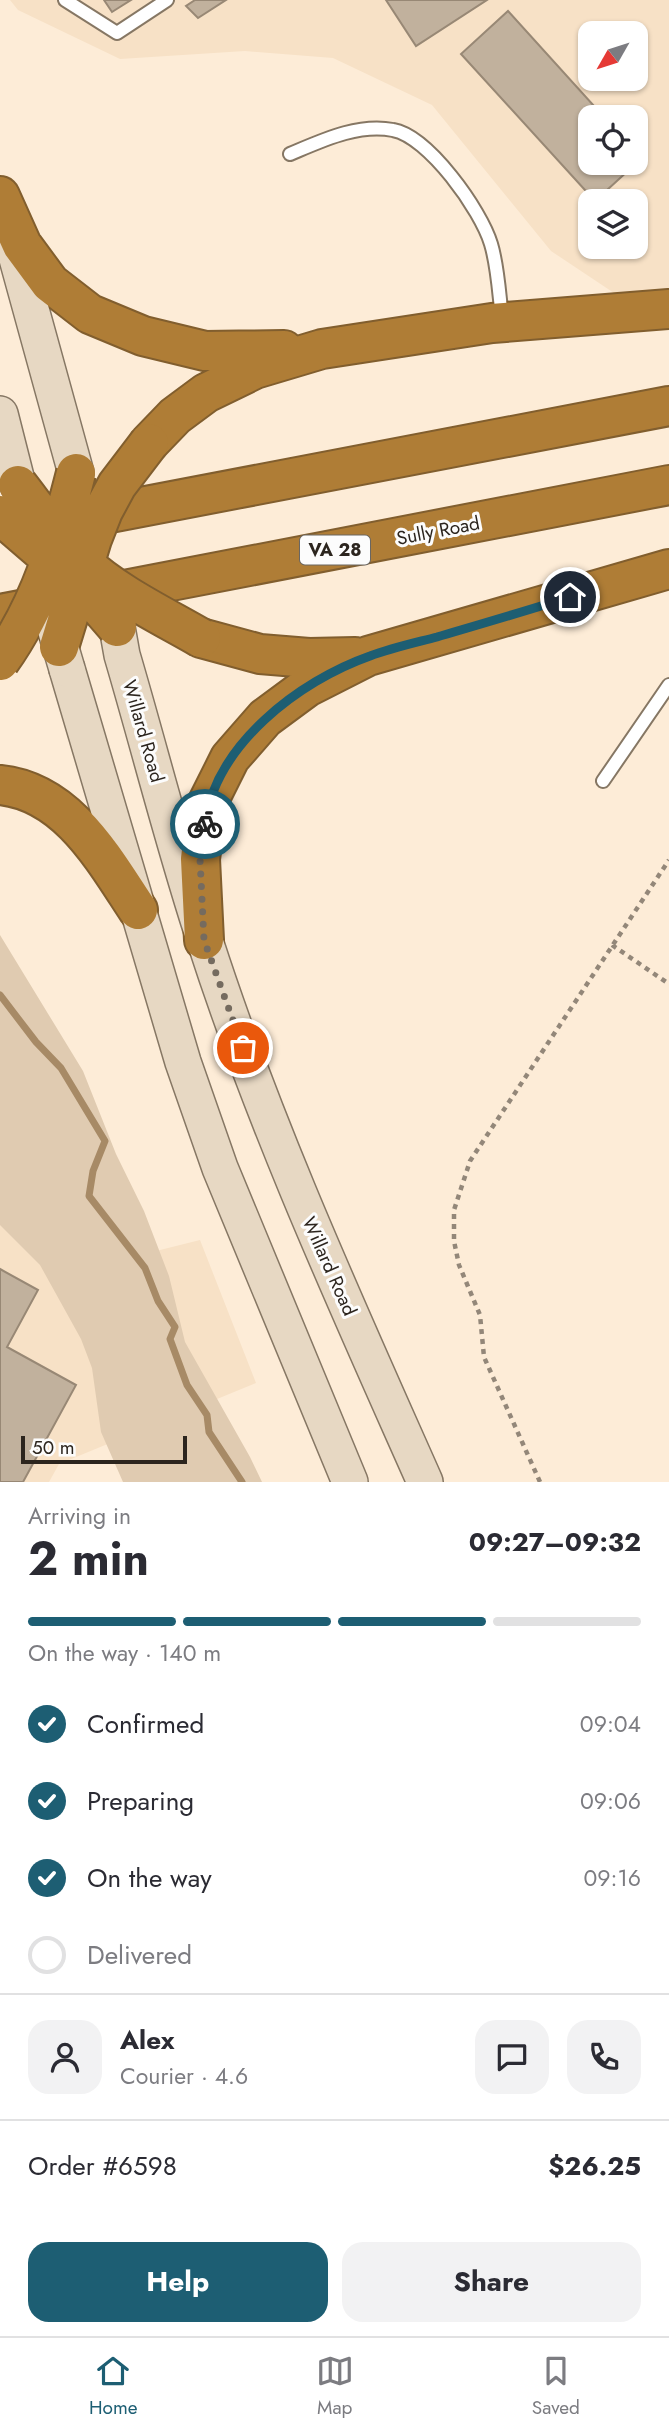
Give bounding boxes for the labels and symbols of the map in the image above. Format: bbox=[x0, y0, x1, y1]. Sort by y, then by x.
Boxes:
north arrow bbox=[578, 21, 648, 91]
street label: Sully Road bbox=[394, 509, 482, 552]
road number: VA 28 bbox=[300, 536, 370, 564]
pin bbox=[540, 567, 600, 627]
street label: Willard Road bbox=[116, 677, 171, 786]
courier bbox=[170, 789, 240, 859]
pin bbox=[213, 1018, 273, 1078]
street label: Willard Road bbox=[296, 1212, 363, 1320]
scale bar bbox=[21, 1433, 187, 1465]

